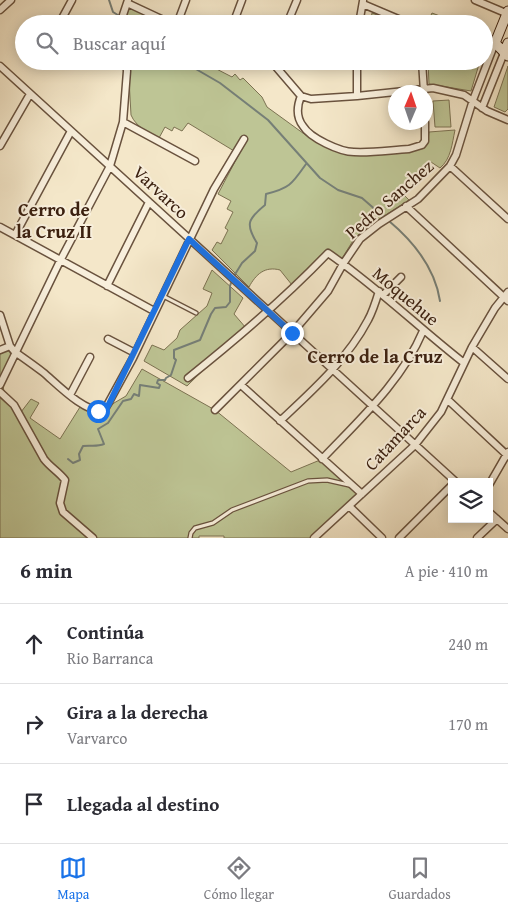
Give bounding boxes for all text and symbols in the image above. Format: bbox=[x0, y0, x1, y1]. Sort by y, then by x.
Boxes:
search box bbox=[15, 15, 493, 70]
icon: search bbox=[33, 29, 61, 57]
text: Buscar aquí bbox=[73, 29, 166, 57]
north arrow bbox=[388, 85, 433, 130]
street label: Pedro Sanchez bbox=[339, 153, 439, 245]
street label: Varvarco bbox=[127, 159, 195, 225]
district label: Cerro de la Cruz II bbox=[16, 195, 92, 245]
street label: Moquehue bbox=[367, 260, 445, 332]
route end bbox=[281, 322, 304, 345]
district label: Cerro de la Cruz bbox=[307, 342, 443, 370]
street label: Catamarca bbox=[358, 399, 432, 476]
route start bbox=[87, 400, 110, 423]
map controls bbox=[448, 478, 493, 523]
button: layers bbox=[448, 478, 493, 523]
text: 6 min bbox=[20, 555, 72, 586]
text: A pie · 410 m bbox=[405, 559, 488, 583]
text: Continúa bbox=[67, 618, 144, 646]
icon: ahead bbox=[20, 630, 48, 658]
text: 240 m bbox=[448, 632, 488, 656]
text: Rio Barranca bbox=[67, 646, 153, 670]
text: Gira a la derecha bbox=[67, 698, 208, 726]
icon: right bbox=[20, 710, 48, 738]
text: 170 m bbox=[448, 712, 488, 736]
text: Varvarco bbox=[67, 726, 128, 750]
icon: arrive bbox=[20, 790, 48, 818]
text: Llegada al destino bbox=[67, 790, 219, 818]
tab: Mapa bbox=[57, 854, 89, 904]
tab: Cómo llegar bbox=[204, 854, 274, 904]
tab: Guardados bbox=[388, 854, 451, 904]

